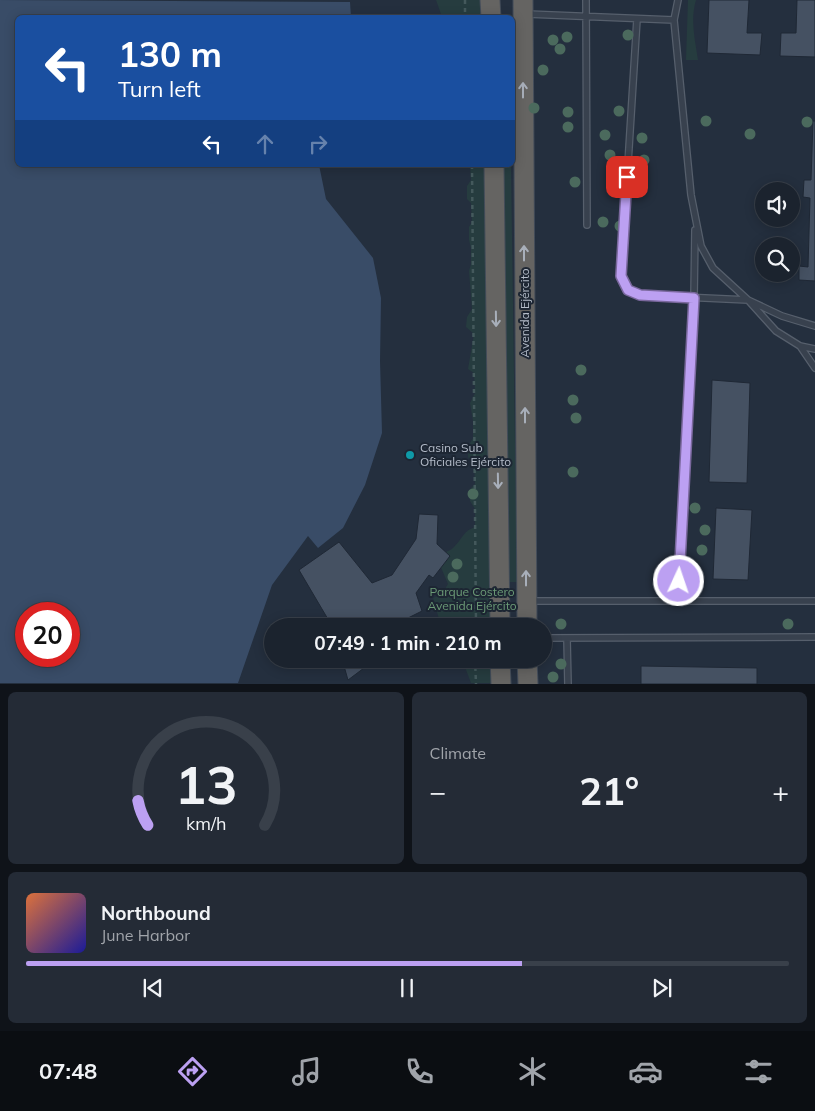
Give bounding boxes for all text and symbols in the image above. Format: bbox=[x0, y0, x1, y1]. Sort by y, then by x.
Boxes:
text: 130 m bbox=[118, 32, 222, 76]
icon: left bbox=[35, 35, 100, 100]
text: Turn left bbox=[118, 75, 201, 103]
one-way arrow bbox=[518, 82, 528, 98]
icon: left bbox=[198, 130, 226, 158]
icon: ahead bbox=[251, 130, 279, 158]
icon: right bbox=[304, 130, 332, 158]
pin bbox=[606, 156, 648, 198]
icon: arrive bbox=[613, 163, 641, 191]
map controls bbox=[755, 182, 800, 282]
button: sound bbox=[755, 182, 800, 227]
button: search bbox=[755, 237, 800, 282]
one-way arrow bbox=[519, 245, 529, 261]
street label: Avenida Ejército bbox=[517, 268, 532, 358]
one-way arrow bbox=[491, 310, 501, 326]
one-way arrow bbox=[520, 407, 530, 424]
place label: Casino Sub Oficiales Ejército bbox=[420, 440, 511, 469]
marker: Casino Sub Oficiales Ejército bbox=[404, 449, 416, 461]
one-way arrow bbox=[493, 472, 503, 489]
position arrow bbox=[652, 554, 704, 606]
one-way arrow bbox=[522, 570, 531, 586]
park label: Parque Costero Avenida Ejército bbox=[427, 584, 517, 613]
speed limit sign: 20 bbox=[15, 602, 80, 667]
text: 07:49 · 1 min · 210 m bbox=[314, 631, 502, 655]
text: Climate bbox=[430, 743, 486, 763]
text: 13 bbox=[175, 752, 237, 817]
text: 21° bbox=[579, 767, 639, 815]
text: − bbox=[430, 774, 446, 809]
text: + bbox=[772, 774, 789, 809]
text: km/h bbox=[186, 812, 226, 834]
text: Northbound bbox=[101, 901, 211, 925]
text: June Harbor bbox=[101, 925, 190, 945]
icon: previous bbox=[139, 974, 167, 1002]
icon: pause bbox=[393, 974, 421, 1002]
icon: next bbox=[648, 974, 676, 1002]
icon: directions bbox=[175, 1054, 210, 1089]
icon: music bbox=[289, 1054, 324, 1089]
icon: phone bbox=[402, 1054, 437, 1089]
icon: climate bbox=[515, 1054, 550, 1089]
icon: car bbox=[628, 1054, 663, 1089]
icon: filters bbox=[741, 1054, 776, 1089]
text: 07:48 bbox=[39, 1057, 97, 1085]

